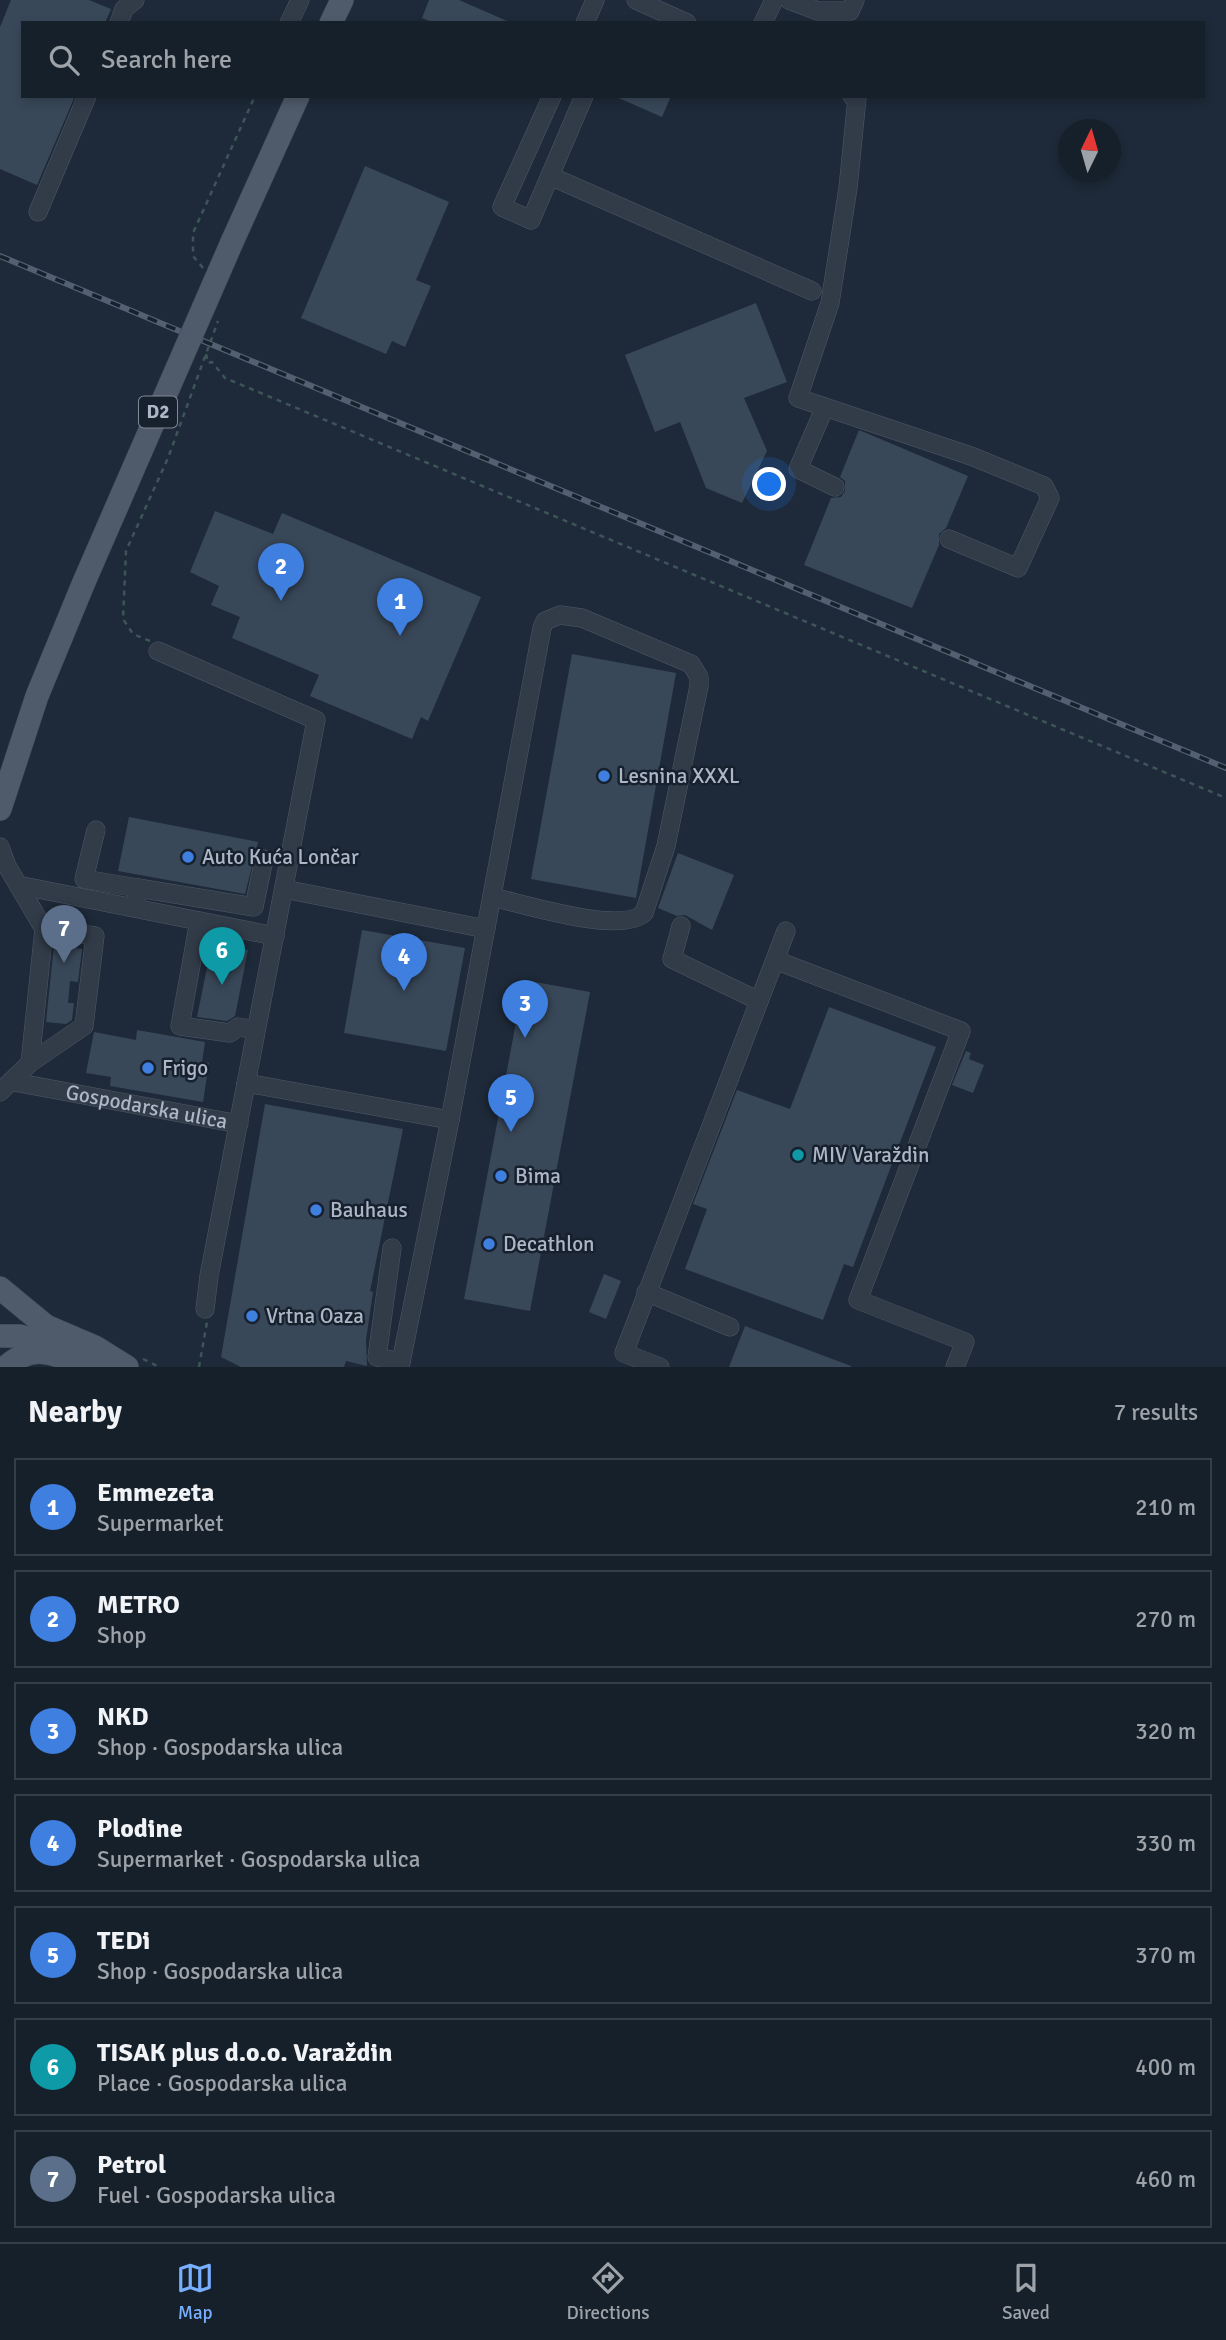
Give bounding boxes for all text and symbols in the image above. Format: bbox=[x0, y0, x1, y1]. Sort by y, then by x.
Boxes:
search box bbox=[21, 21, 1205, 98]
icon: search bbox=[45, 41, 83, 79]
text: Search here bbox=[101, 44, 232, 76]
north arrow bbox=[1058, 119, 1121, 182]
road number: D2 bbox=[139, 396, 177, 428]
your location bbox=[752, 467, 786, 501]
pin: 2 bbox=[258, 543, 304, 601]
pin: 1 bbox=[377, 578, 423, 636]
place label: Lesnina XXXL bbox=[618, 763, 740, 789]
marker: Lesnina XXXL bbox=[596, 768, 612, 784]
place label: Auto Kuća Lončar bbox=[202, 844, 359, 870]
marker: Auto Kuća Lončar bbox=[180, 849, 196, 865]
pin: 7 bbox=[41, 905, 87, 963]
pin: 6 bbox=[199, 927, 245, 985]
pin: 4 bbox=[381, 933, 427, 991]
pin: 3 bbox=[502, 980, 548, 1038]
place label: Frigo bbox=[162, 1055, 208, 1081]
marker: Frigo bbox=[140, 1060, 156, 1076]
pin: 5 bbox=[488, 1074, 534, 1132]
street label: Gospodarska ulica bbox=[64, 1079, 230, 1135]
place label: MIV Varaždin bbox=[812, 1142, 929, 1168]
marker: MIV Varaždin bbox=[790, 1147, 806, 1163]
place label: Bima bbox=[515, 1163, 561, 1189]
marker: Bima bbox=[493, 1168, 509, 1184]
place label: Bauhaus bbox=[330, 1197, 408, 1223]
marker: Bauhaus bbox=[308, 1202, 324, 1218]
place label: Decathlon bbox=[503, 1231, 595, 1257]
marker: Decathlon bbox=[481, 1236, 497, 1252]
place label: Vrtna Oaza bbox=[266, 1303, 364, 1329]
marker: Vrtna Oaza bbox=[244, 1308, 260, 1324]
text: Nearby bbox=[28, 1394, 122, 1431]
text: 7 results bbox=[1114, 1398, 1198, 1427]
text: Emmezeta bbox=[97, 1477, 214, 1509]
text: 1 bbox=[47, 1493, 59, 1522]
text: 210 m bbox=[1135, 1493, 1196, 1522]
text: Supermarket bbox=[97, 1509, 224, 1538]
text: METRO bbox=[97, 1589, 180, 1621]
text: 2 bbox=[47, 1605, 59, 1634]
text: 270 m bbox=[1135, 1605, 1196, 1634]
text: Shop bbox=[97, 1621, 146, 1650]
text: NKD bbox=[97, 1701, 149, 1733]
text: 3 bbox=[47, 1717, 59, 1746]
text: 320 m bbox=[1135, 1717, 1196, 1746]
text: Shop · Gospodarska ulica bbox=[97, 1733, 343, 1762]
text: Plodine bbox=[97, 1813, 183, 1845]
text: 4 bbox=[47, 1829, 59, 1858]
text: 330 m bbox=[1135, 1829, 1196, 1858]
text: Supermarket · Gospodarska ulica bbox=[97, 1845, 420, 1874]
text: TEDi bbox=[97, 1925, 150, 1957]
text: 5 bbox=[47, 1941, 59, 1970]
text: 370 m bbox=[1135, 1941, 1196, 1970]
text: Shop · Gospodarska ulica bbox=[97, 1957, 343, 1986]
text: TISAK plus d.o.o. Varaždin bbox=[97, 2037, 392, 2069]
text: 6 bbox=[47, 2053, 59, 2082]
text: 400 m bbox=[1135, 2053, 1196, 2082]
text: Place · Gospodarska ulica bbox=[97, 2069, 347, 2098]
text: Petrol bbox=[97, 2149, 166, 2181]
text: 7 bbox=[47, 2165, 59, 2194]
text: 460 m bbox=[1135, 2165, 1196, 2194]
text: Fuel · Gospodarska ulica bbox=[97, 2181, 336, 2210]
tab: Map bbox=[176, 2259, 214, 2325]
tab: Directions bbox=[567, 2259, 650, 2325]
tab: Saved bbox=[1002, 2259, 1050, 2325]

